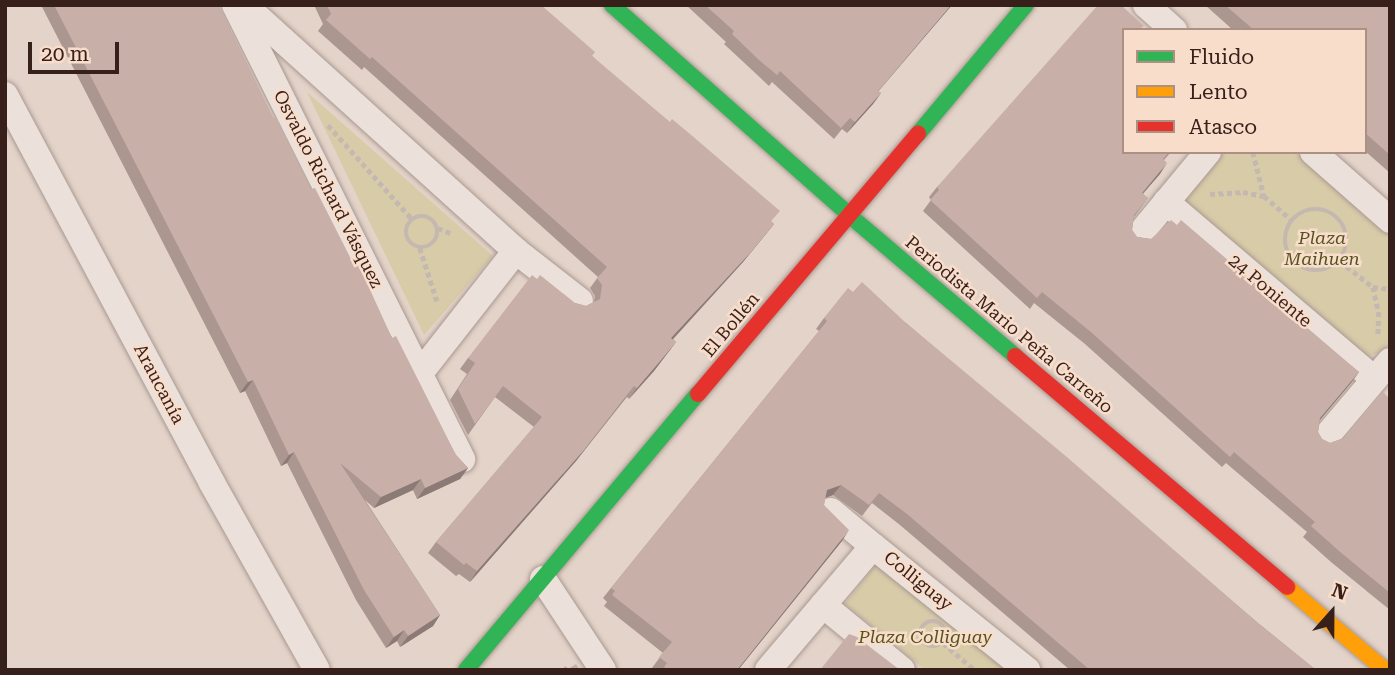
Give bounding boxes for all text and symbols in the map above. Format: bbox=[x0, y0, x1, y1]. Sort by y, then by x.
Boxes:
scale bar bbox=[32, 28, 122, 72]
legend bbox=[1122, 28, 1367, 154]
text: 20 m bbox=[41, 42, 89, 66]
text: Fluido bbox=[1189, 45, 1254, 69]
text: Lento bbox=[1189, 80, 1248, 104]
street label: Osvaldo Richard Vásquez bbox=[269, 87, 387, 291]
text: Atasco bbox=[1189, 115, 1257, 139]
park label: Plaza Maihuen bbox=[1284, 228, 1360, 270]
street label: Periodista Mario Peña Carreño bbox=[901, 232, 1117, 418]
street label: 24 Poniente bbox=[1224, 250, 1316, 332]
street label: El Bollén bbox=[698, 288, 764, 362]
street label: Araucanía bbox=[129, 340, 189, 428]
street label: Colliguay bbox=[879, 547, 957, 615]
north arrow bbox=[1297, 577, 1367, 647]
text: N bbox=[1329, 579, 1351, 605]
park label: Plaza Colliguay bbox=[858, 626, 992, 648]

